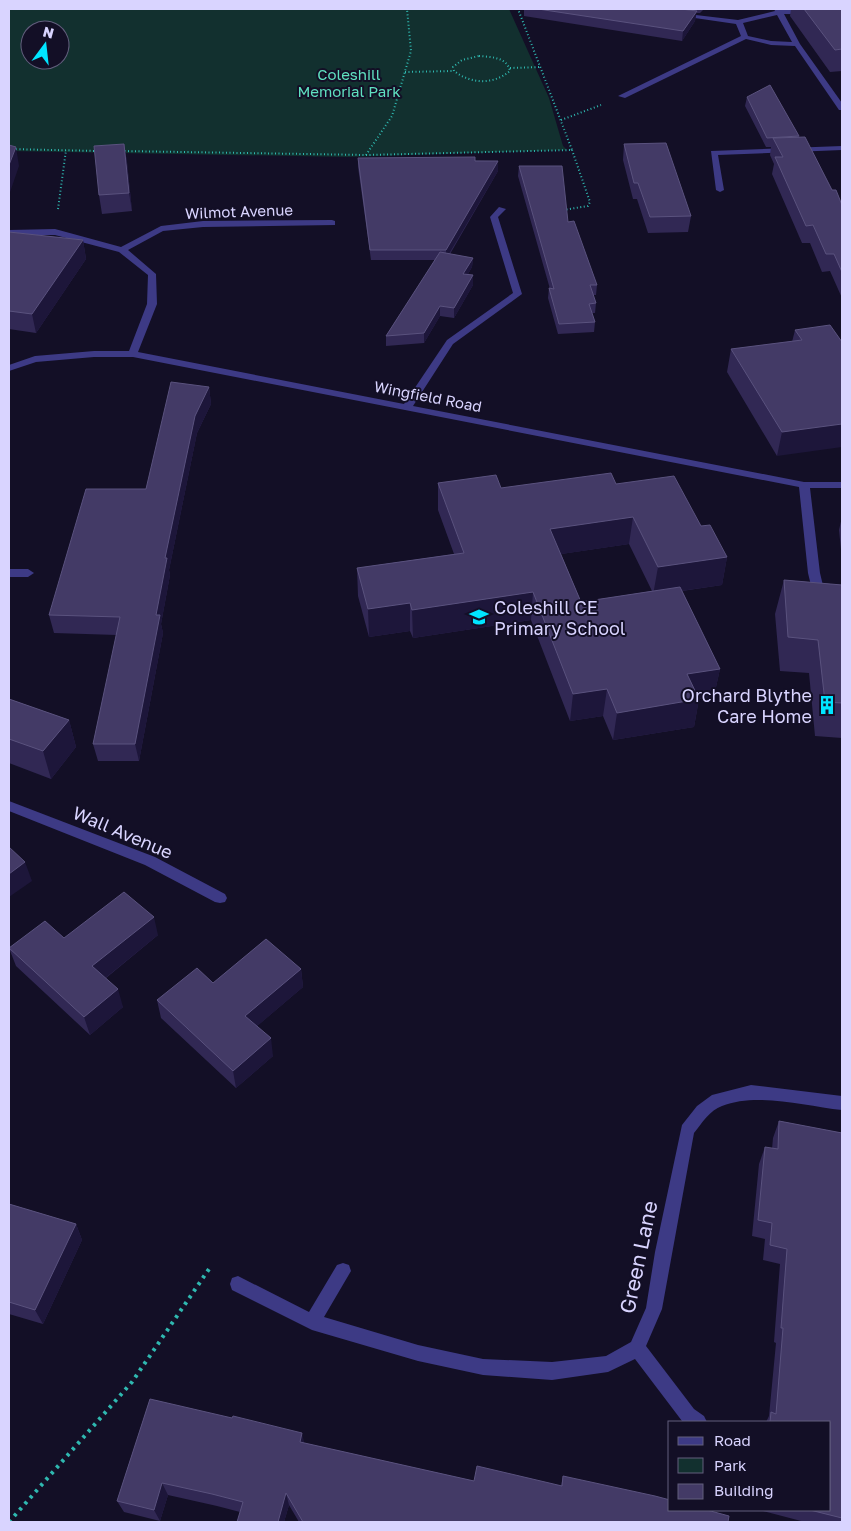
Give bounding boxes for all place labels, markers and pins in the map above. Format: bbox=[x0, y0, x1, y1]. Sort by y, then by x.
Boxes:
place label: Coleshill CE Primary School bbox=[494, 596, 626, 639]
school or university icon: Coleshill CE Primary School bbox=[468, 606, 490, 628]
place label: Orchard Blythe Care Home bbox=[682, 684, 812, 727]
building icon: Orchard Blythe Care Home bbox=[816, 694, 838, 716]

